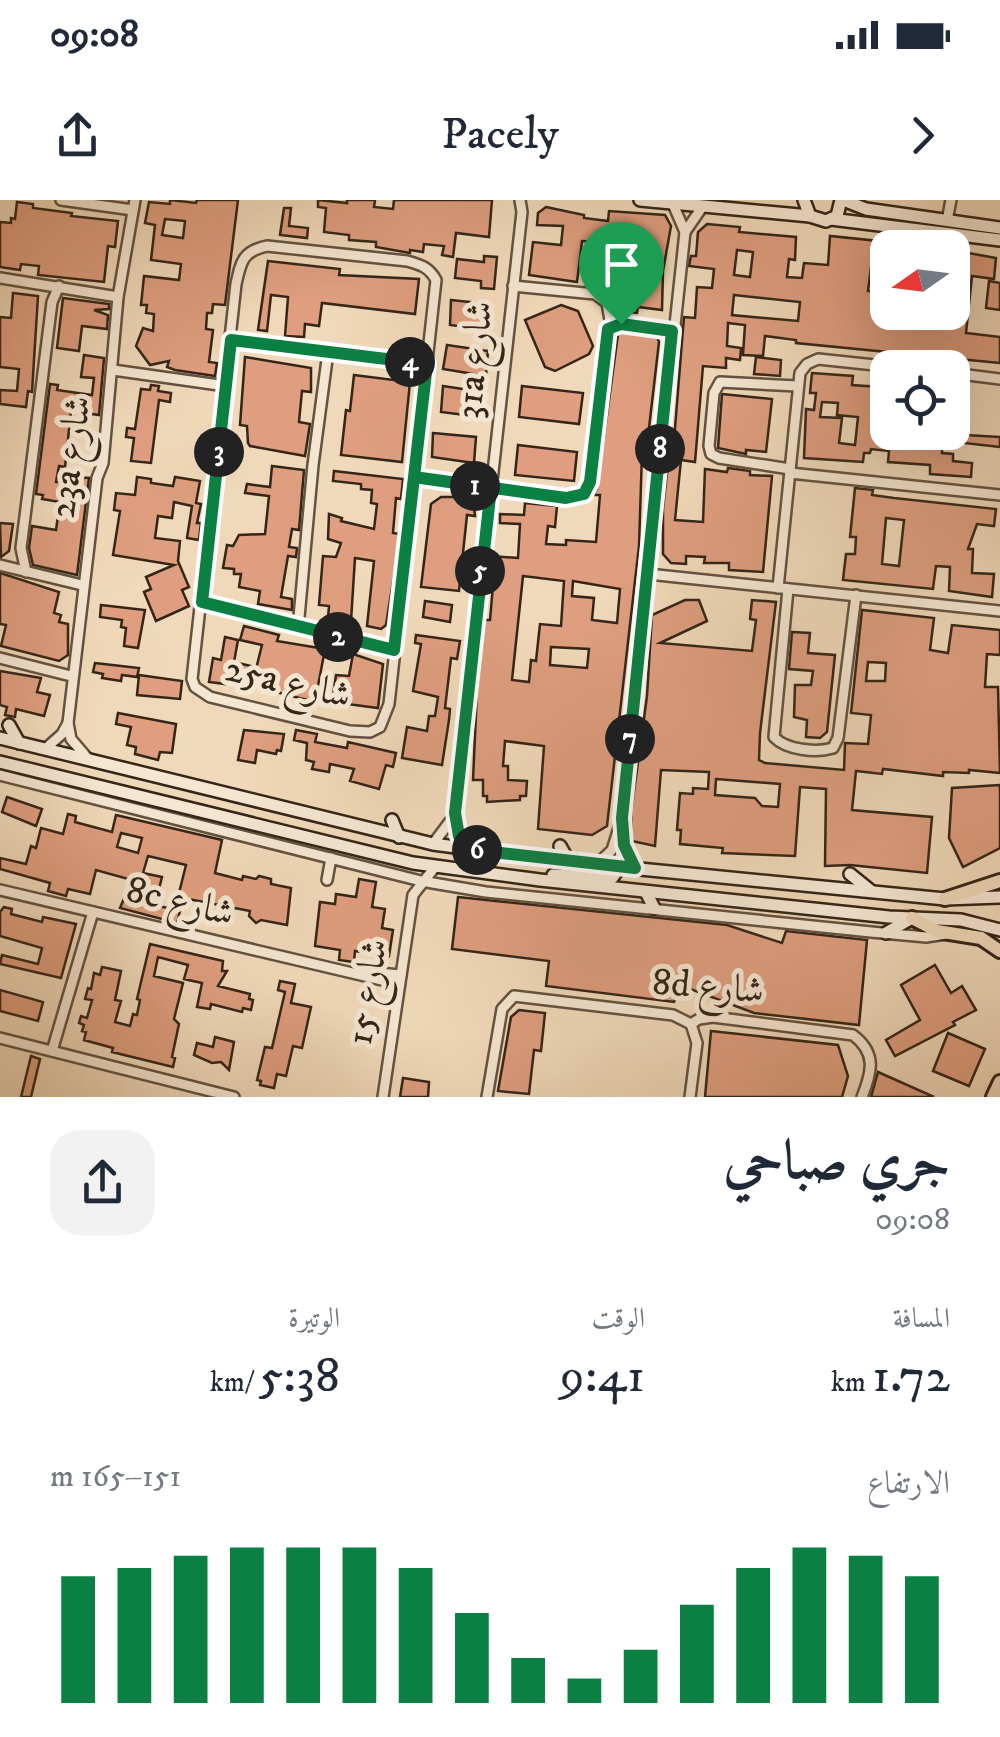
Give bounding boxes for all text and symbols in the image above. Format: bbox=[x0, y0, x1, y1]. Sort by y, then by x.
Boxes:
text: 09:08 bbox=[50, 11, 139, 59]
text: Pacely bbox=[441, 107, 559, 163]
icon: share bbox=[50, 108, 105, 163]
icon: forward bbox=[895, 108, 950, 163]
pin bbox=[579, 222, 664, 325]
north arrow bbox=[870, 230, 970, 330]
map controls bbox=[870, 230, 970, 450]
icon: arrive bbox=[594, 237, 649, 292]
street label: 31a شارع bbox=[445, 299, 510, 422]
pin: 4 bbox=[385, 337, 435, 387]
text: 4 bbox=[402, 344, 418, 379]
button: locate bbox=[870, 350, 970, 450]
street label: 23a شارع bbox=[39, 393, 108, 522]
pin: 8 bbox=[635, 424, 685, 474]
pin: 3 bbox=[194, 427, 244, 477]
text: 8 bbox=[653, 431, 667, 466]
text: 3 bbox=[214, 434, 224, 469]
pin: 1 bbox=[450, 461, 500, 511]
text: 1 bbox=[470, 468, 480, 503]
pin: 5 bbox=[455, 546, 505, 596]
text: 5 bbox=[473, 553, 487, 588]
pin: 2 bbox=[313, 612, 363, 662]
text: 2 bbox=[331, 619, 345, 654]
street label: 25a شارع bbox=[219, 645, 356, 726]
pin: 7 bbox=[605, 714, 655, 764]
text: 7 bbox=[623, 721, 637, 756]
pin: 6 bbox=[452, 825, 502, 875]
text: 6 bbox=[470, 832, 484, 867]
street label: 8c شارع bbox=[120, 865, 239, 943]
street label: شارع 15 bbox=[336, 936, 405, 1049]
street label: 8d شارع bbox=[650, 958, 766, 1021]
text: جري صباحي bbox=[723, 1128, 950, 1197]
button: share bbox=[50, 1130, 155, 1235]
text: 09:08 bbox=[875, 1200, 950, 1240]
text: الوتيرة bbox=[288, 1301, 340, 1336]
text: الوقت bbox=[591, 1301, 645, 1336]
text: المسافة bbox=[893, 1301, 950, 1336]
text: 5:38 bbox=[258, 1345, 340, 1408]
text: 9:41 bbox=[560, 1345, 645, 1408]
text: 1.72 bbox=[872, 1345, 950, 1408]
text: /km bbox=[210, 1365, 258, 1400]
text: km bbox=[831, 1365, 872, 1400]
text: 151–165 m bbox=[50, 1457, 181, 1497]
text: الارتفاع bbox=[867, 1464, 950, 1504]

